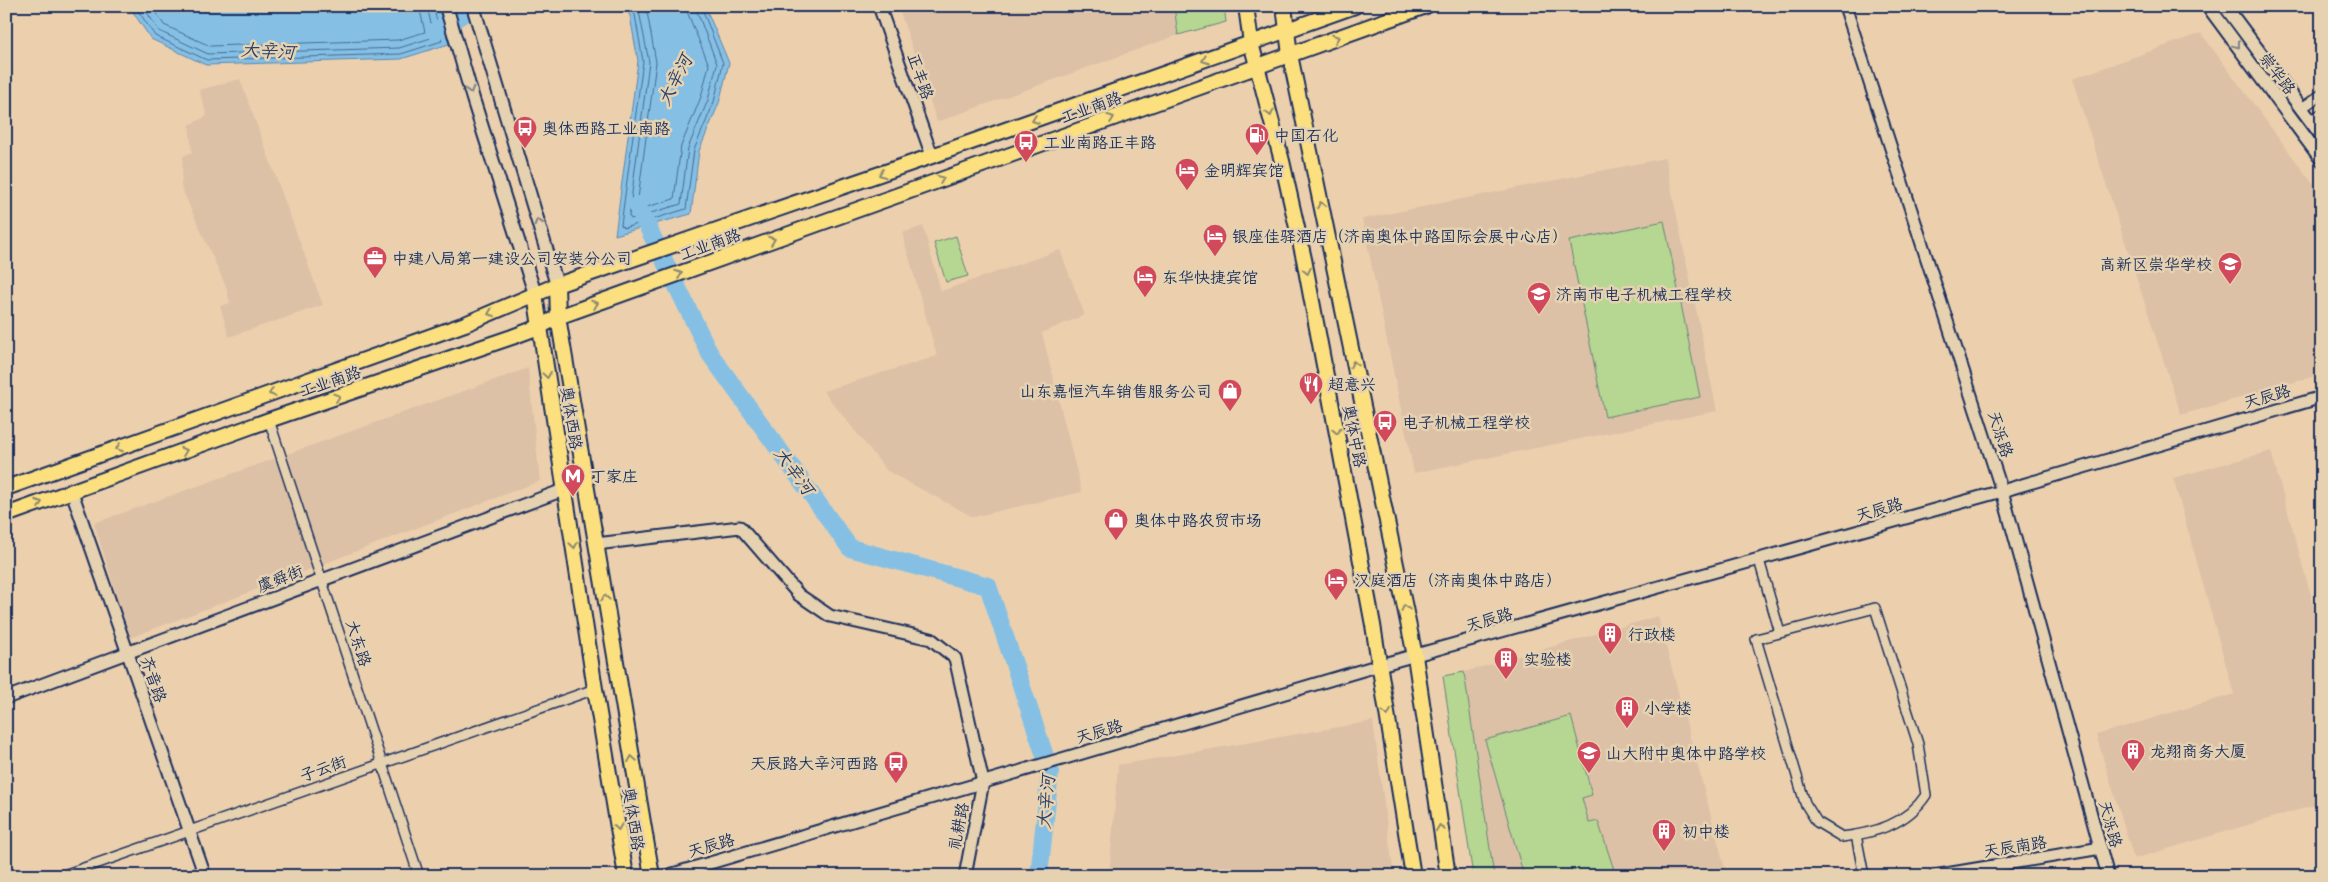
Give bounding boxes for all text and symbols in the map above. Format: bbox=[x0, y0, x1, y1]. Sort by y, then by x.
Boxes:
one-way arrow bbox=[1331, 34, 1340, 44]
water label: 大辛河 bbox=[240, 37, 299, 64]
one-way arrow bbox=[2231, 39, 2239, 48]
water label: 大辛河 bbox=[651, 47, 698, 109]
street label: 崇华路 bbox=[2256, 47, 2301, 98]
street label: 正丰路 bbox=[904, 50, 939, 102]
one-way arrow bbox=[1201, 54, 1210, 64]
one-way arrow bbox=[464, 85, 475, 94]
street label: 工业南路 bbox=[1057, 86, 1124, 127]
one-way arrow bbox=[1264, 109, 1275, 117]
one-way arrow bbox=[1032, 114, 1040, 124]
one-way arrow bbox=[1106, 114, 1114, 124]
bus stop icon: 奥体西路工业南路 bbox=[512, 115, 538, 149]
place label: 奥体西路工业南路 bbox=[542, 117, 670, 138]
fuel station icon: 中国石化 bbox=[1244, 122, 1270, 156]
place label: 中国石化 bbox=[1274, 124, 1338, 145]
bus stop icon: 工业南路正丰路 bbox=[1013, 129, 1039, 163]
place label: 工业南路正丰路 bbox=[1044, 131, 1156, 152]
hotel icon: 金明辉宾馆 bbox=[1174, 157, 1200, 191]
place label: 金明辉宾馆 bbox=[1204, 159, 1284, 180]
one-way arrow bbox=[878, 168, 887, 178]
one-way arrow bbox=[937, 175, 945, 185]
one-way arrow bbox=[1316, 200, 1327, 209]
one-way arrow bbox=[533, 218, 543, 226]
street label: 工业南路 bbox=[676, 223, 743, 264]
hotel icon: 银座佳驿酒店（济南奥体中路国际会展中心店） bbox=[1202, 223, 1228, 257]
place label: 银座佳驿酒店（济南奥体中路国际会展中心店） bbox=[1232, 225, 1568, 246]
one-way arrow bbox=[767, 236, 776, 246]
office icon: 中建八局第一建设公司安装分公司 bbox=[362, 245, 388, 279]
place label: 中建八局第一建设公司安装分公司 bbox=[392, 247, 632, 268]
school or university icon: 高新区崇华学校 bbox=[2217, 251, 2243, 285]
place label: 高新区崇华学校 bbox=[2100, 253, 2212, 274]
hotel icon: 东华快捷宾馆 bbox=[1132, 264, 1158, 298]
place label: 东华快捷宾馆 bbox=[1162, 266, 1258, 287]
one-way arrow bbox=[1301, 267, 1311, 276]
one-way arrow bbox=[674, 270, 683, 280]
school or university icon: 济南市电子机械工程学校 bbox=[1526, 281, 1552, 315]
place label: 济南市电子机械工程学校 bbox=[1556, 283, 1732, 304]
one-way arrow bbox=[591, 300, 599, 310]
one-way arrow bbox=[487, 307, 496, 318]
one-way arrow bbox=[1350, 359, 1360, 368]
street label: 工业南路 bbox=[296, 360, 364, 401]
one-way arrow bbox=[542, 371, 552, 380]
restaurant icon: 超意兴 bbox=[1298, 371, 1324, 405]
place label: 超意兴 bbox=[1328, 373, 1376, 394]
shop icon: 山东嘉恒汽车销售服务公司 bbox=[1217, 378, 1243, 412]
street label: 天辰路 bbox=[2241, 379, 2293, 412]
place label: 山东嘉恒汽车销售服务公司 bbox=[1020, 380, 1212, 401]
street label: 奥体西路 bbox=[557, 385, 588, 451]
one-way arrow bbox=[269, 387, 277, 397]
one-way arrow bbox=[333, 393, 341, 403]
street label: 奥体中路 bbox=[1339, 402, 1372, 469]
street label: 天泺路 bbox=[1984, 408, 2019, 460]
bus stop icon: 电子机械工程学校 bbox=[1372, 409, 1398, 443]
place label: 电子机械工程学校 bbox=[1402, 411, 1530, 432]
one-way arrow bbox=[1331, 427, 1341, 435]
one-way arrow bbox=[116, 442, 124, 452]
water label: 大辛河 bbox=[769, 442, 822, 502]
one-way arrow bbox=[179, 447, 188, 457]
metro station icon: 丁家庄 bbox=[560, 463, 586, 497]
place label: 丁家庄 bbox=[590, 465, 638, 486]
street label: 天辰路 bbox=[1853, 492, 1905, 525]
one-way arrow bbox=[35, 499, 43, 509]
shop icon: 奥体中路农贸市场 bbox=[1103, 507, 1129, 541]
place label: 奥体中路农贸市场 bbox=[1134, 509, 1262, 530]
one-way arrow bbox=[569, 541, 579, 549]
street label: 虞舜街 bbox=[254, 559, 306, 596]
hotel icon: 汉庭酒店（济南奥体中路店） bbox=[1323, 567, 1349, 601]
place label: 汉庭酒店（济南奥体中路店） bbox=[1354, 569, 1562, 590]
one-way arrow bbox=[601, 594, 611, 603]
street label: 天辰路 bbox=[1463, 602, 1515, 635]
one-way arrow bbox=[1401, 604, 1411, 613]
street label: 大东路 bbox=[342, 617, 377, 669]
building icon: 行政楼 bbox=[1597, 621, 1623, 655]
place label: 行政楼 bbox=[1628, 623, 1676, 644]
building icon: 实验楼 bbox=[1493, 646, 1519, 680]
place label: 实验楼 bbox=[1524, 648, 1572, 669]
street label: 齐音路 bbox=[137, 653, 172, 705]
building icon: 小学楼 bbox=[1614, 695, 1640, 729]
place label: 小学楼 bbox=[1644, 697, 1692, 718]
one-way arrow bbox=[1382, 709, 1392, 718]
street label: 天辰路 bbox=[1073, 714, 1125, 747]
building icon: 龙翔商务大厦 bbox=[2120, 738, 2146, 772]
school or university icon: 山大附中奥体中路学校 bbox=[1576, 740, 1602, 774]
place label: 龙翔商务大厦 bbox=[2150, 740, 2246, 761]
place label: 山大附中奥体中路学校 bbox=[1606, 742, 1766, 763]
street label: 子云街 bbox=[297, 750, 349, 785]
bus stop icon: 天辰路大辛河西路 bbox=[883, 750, 909, 784]
place label: 天辰路大辛河西路 bbox=[750, 752, 878, 773]
one-way arrow bbox=[628, 754, 638, 763]
water label: 大辛河 bbox=[1031, 771, 1060, 830]
street label: 奥体西路 bbox=[619, 786, 650, 852]
street label: 天泺路 bbox=[2095, 798, 2128, 850]
street label: 礼耕路 bbox=[943, 800, 972, 851]
building icon: 初中楼 bbox=[1651, 818, 1677, 852]
place label: 初中楼 bbox=[1682, 820, 1730, 841]
one-way arrow bbox=[612, 822, 622, 831]
one-way arrow bbox=[1436, 823, 1446, 832]
street label: 天辰路 bbox=[685, 828, 737, 861]
street label: 天辰南路 bbox=[1982, 830, 2048, 861]

